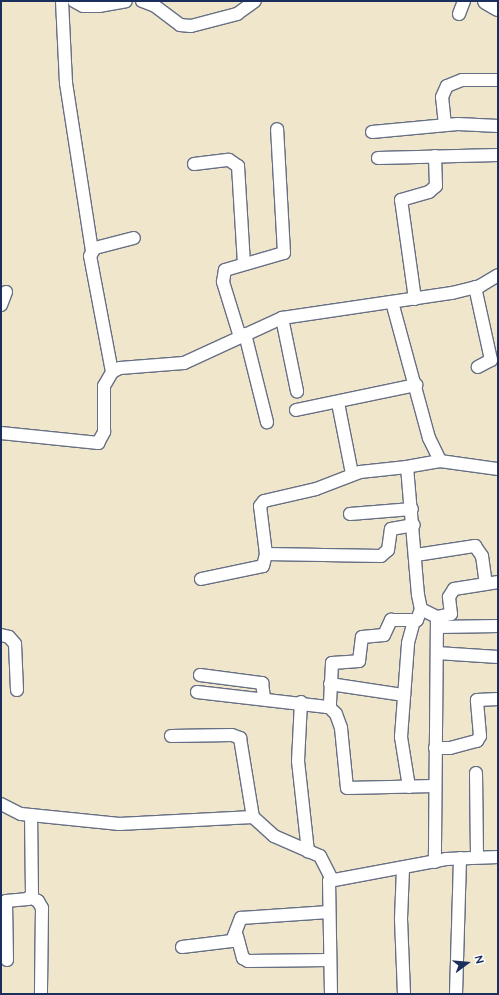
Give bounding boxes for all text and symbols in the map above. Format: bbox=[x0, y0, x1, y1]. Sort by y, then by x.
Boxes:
north arrow bbox=[447, 943, 487, 983]
text: N bbox=[471, 954, 487, 965]

